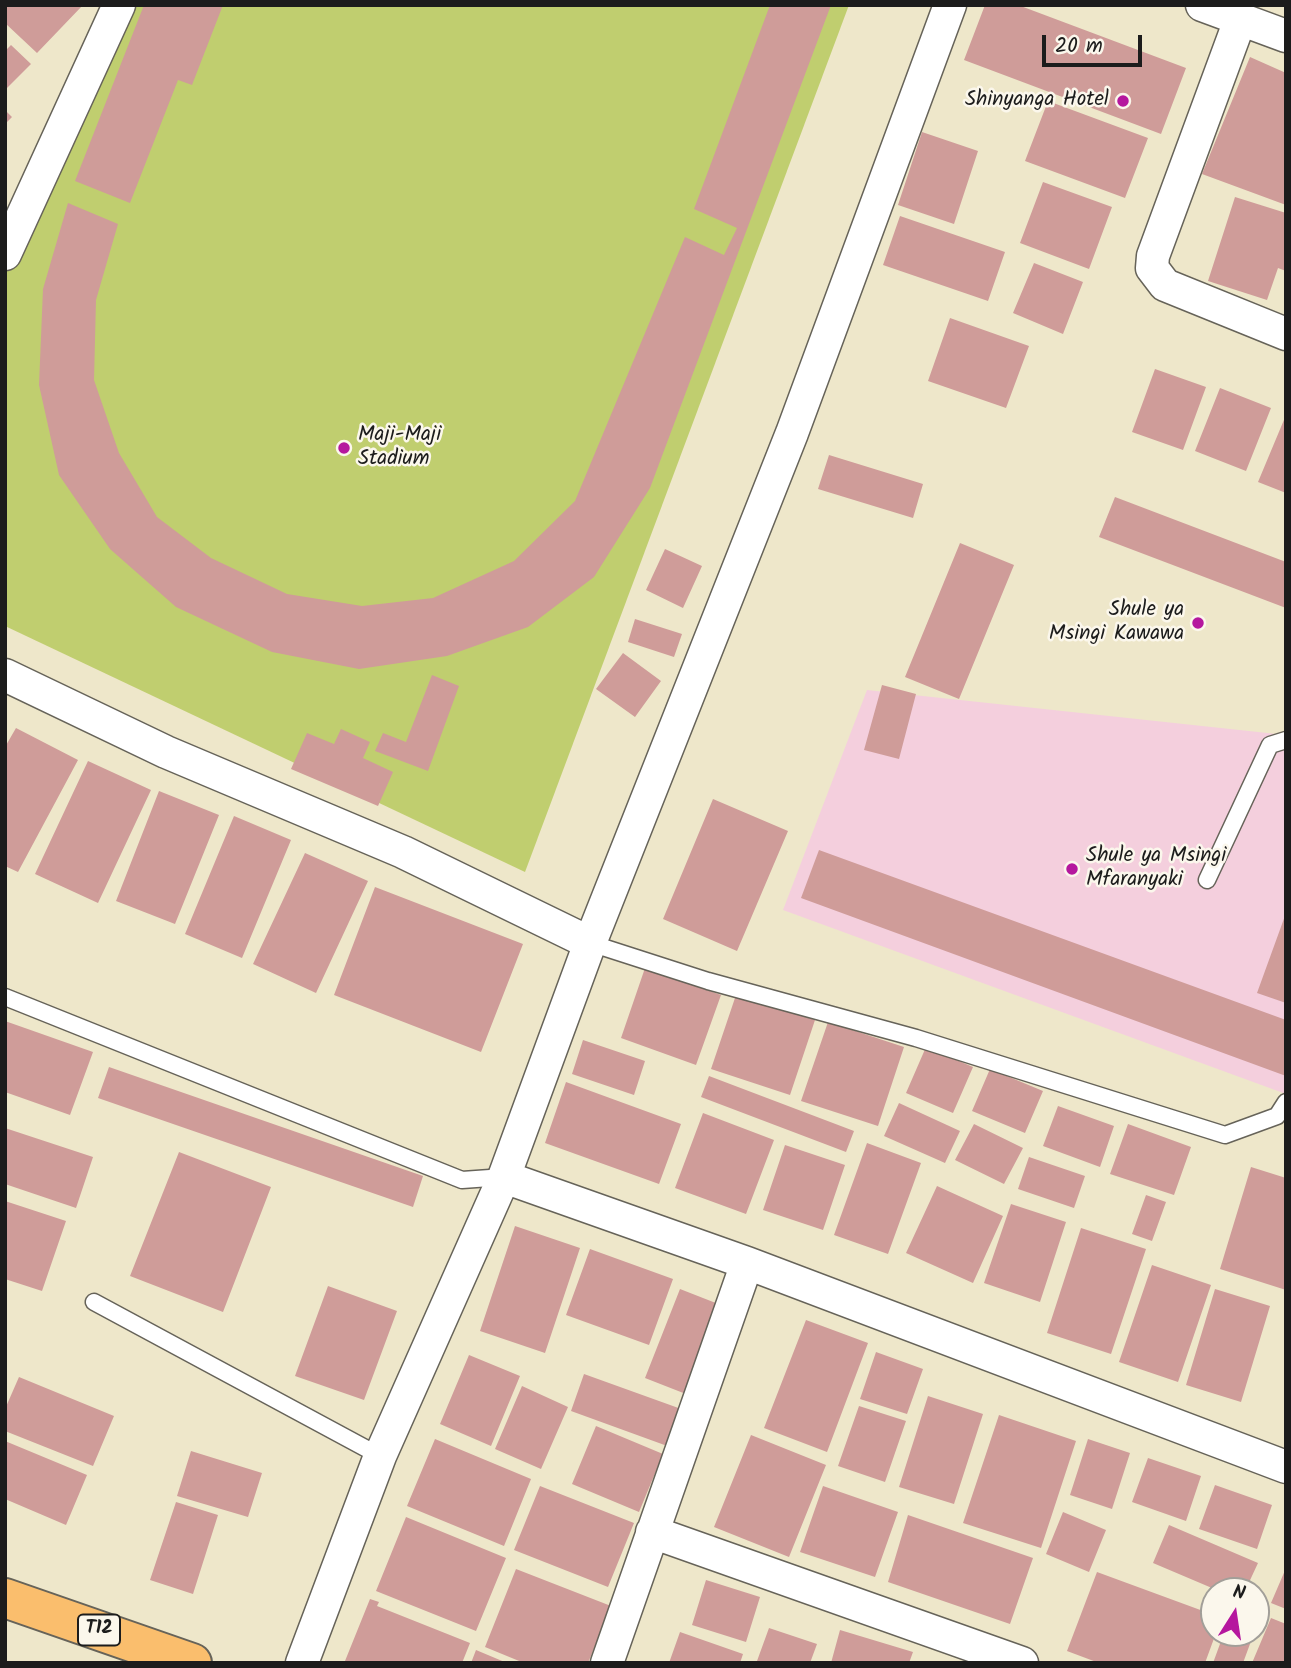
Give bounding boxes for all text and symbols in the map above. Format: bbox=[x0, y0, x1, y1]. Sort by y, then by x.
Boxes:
scale bar bbox=[1046, 21, 1146, 65]
text: 20 m bbox=[1055, 30, 1103, 63]
place label: Shinyanga Hotel bbox=[965, 88, 1109, 114]
marker: Shinyanga Hotel bbox=[1115, 93, 1131, 109]
place label: Maji-Maji Stadium bbox=[358, 423, 441, 473]
marker: Maji-Maji Stadium bbox=[336, 440, 352, 456]
place label: Shule ya Msingi Kawawa bbox=[1049, 598, 1184, 648]
marker: Shule ya Msingi Kawawa bbox=[1190, 615, 1206, 631]
place label: Shule ya Msingi Mfaranyaki bbox=[1086, 844, 1226, 894]
marker: Shule ya Msingi Mfaranyaki bbox=[1064, 861, 1080, 877]
north arrow bbox=[1200, 1577, 1270, 1647]
text: N bbox=[1230, 1577, 1248, 1609]
road number: T12 bbox=[78, 1614, 120, 1646]

